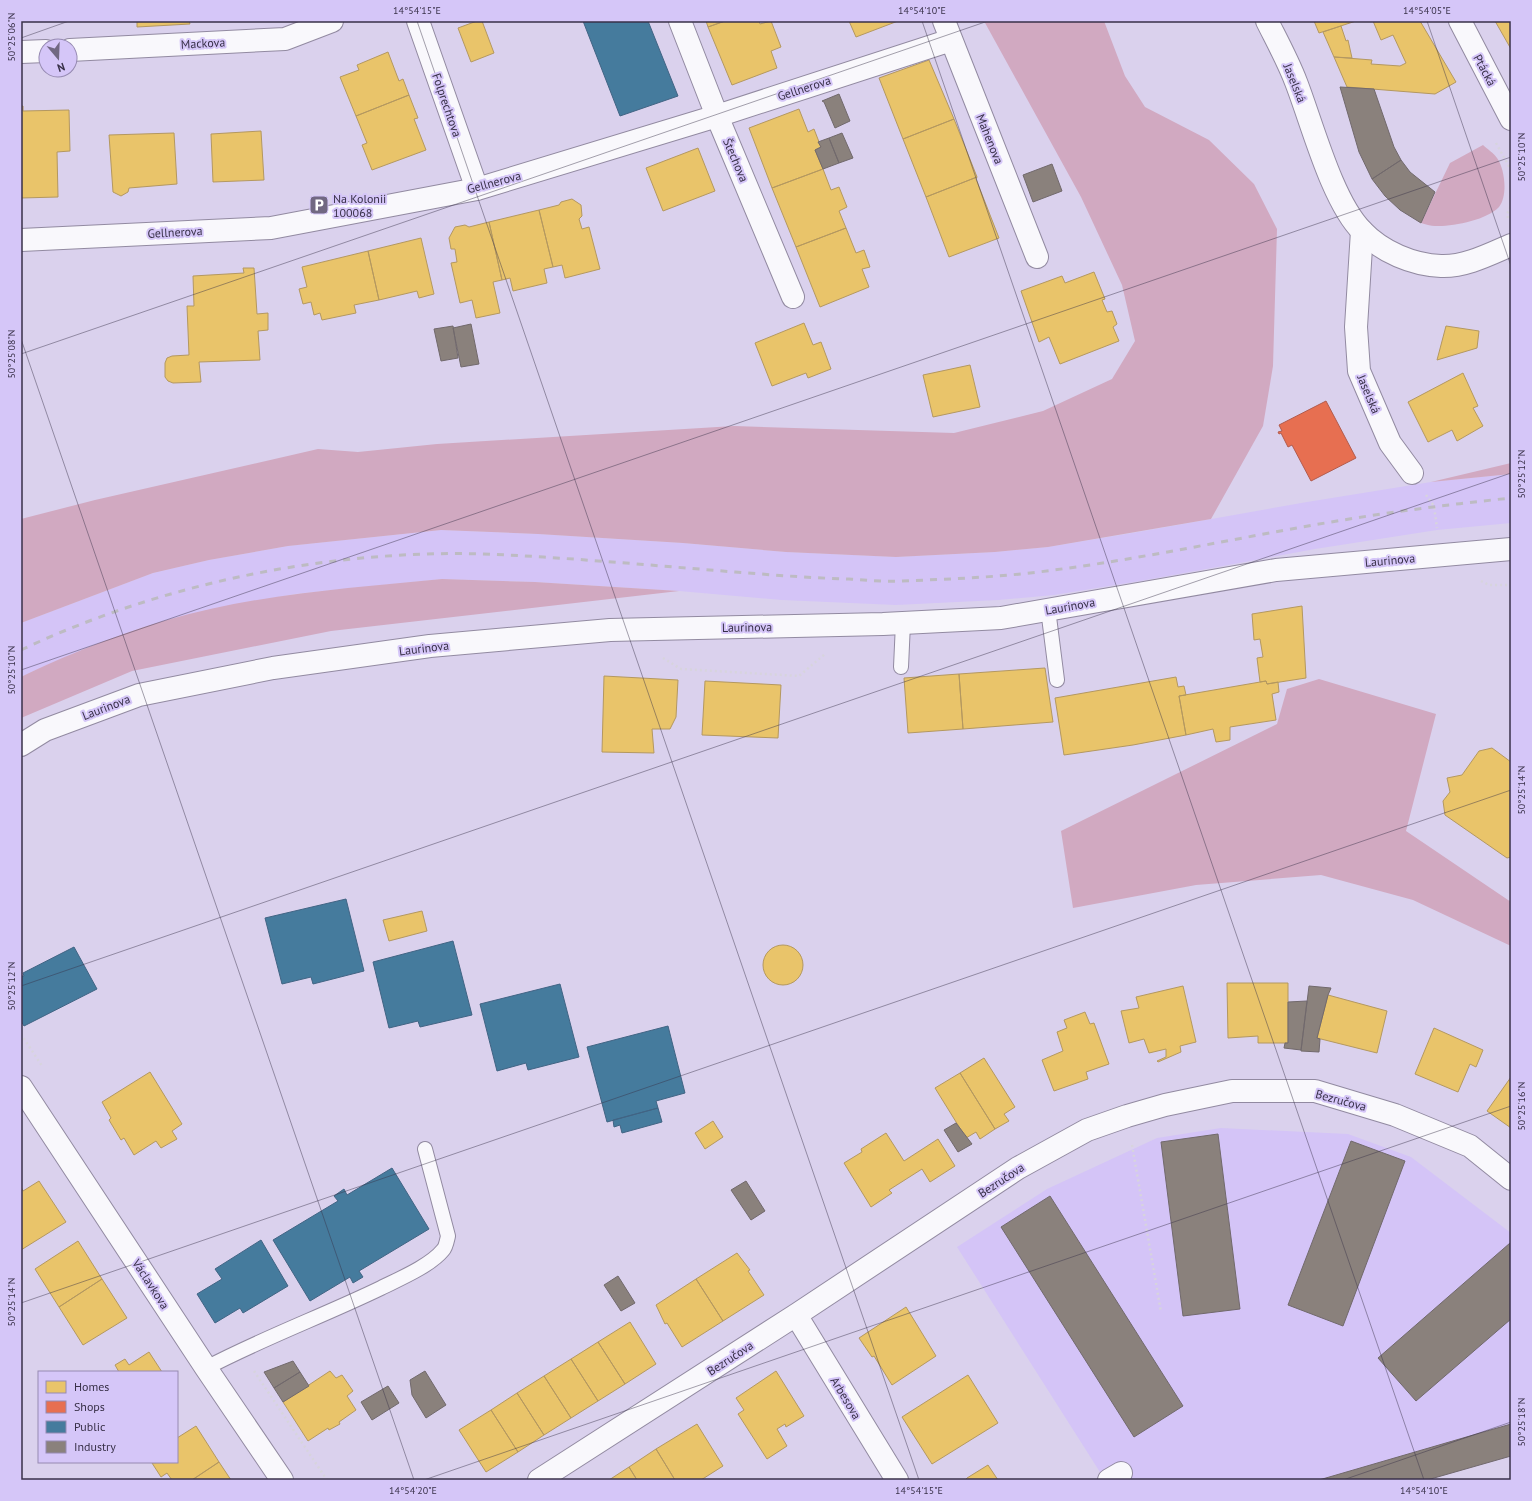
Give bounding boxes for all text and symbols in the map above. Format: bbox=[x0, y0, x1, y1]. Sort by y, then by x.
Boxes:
text: 14°54'15"E bbox=[393, 4, 441, 17]
text: 14°54'10"E bbox=[898, 4, 946, 17]
text: 14°54'05"E bbox=[1403, 4, 1451, 17]
text: 50°25'06"N bbox=[5, 12, 18, 62]
street label: Mackova bbox=[180, 34, 226, 52]
north arrow bbox=[38, 38, 78, 78]
street label: Ptácká bbox=[1470, 52, 1500, 89]
text: N bbox=[56, 60, 67, 75]
street label: Jaselská bbox=[1280, 60, 1310, 105]
street label: Folprechtova bbox=[429, 71, 465, 139]
street label: Gellnerova bbox=[775, 72, 833, 104]
street label: Mahenova bbox=[973, 112, 1007, 166]
text: 50°25'10"N bbox=[1515, 132, 1528, 182]
street label: Štechova bbox=[720, 136, 752, 184]
street label: Gellnerova bbox=[465, 168, 523, 196]
place label: Na Kolonii 100068 bbox=[333, 191, 386, 220]
parking icon: Na Kolonii 100068 bbox=[308, 194, 330, 216]
street label: Gellnerova bbox=[147, 223, 203, 241]
text: 50°25'08"N bbox=[5, 329, 18, 379]
street label: Jaselská bbox=[1354, 371, 1384, 416]
text: 50°25'12"N bbox=[1515, 449, 1528, 499]
street label: Laurinova bbox=[1364, 550, 1416, 570]
street label: Laurinova bbox=[1044, 594, 1096, 618]
street label: Laurinova bbox=[722, 619, 772, 635]
street label: Laurinova bbox=[398, 637, 450, 659]
text: 50°25'10"N bbox=[5, 645, 18, 695]
street label: Laurinova bbox=[80, 691, 132, 723]
text: 50°25'14"N bbox=[1515, 765, 1528, 815]
text: 50°25'12"N bbox=[5, 961, 18, 1011]
text: 50°25'16"N bbox=[1515, 1081, 1528, 1131]
street label: Bezručova bbox=[1314, 1086, 1368, 1114]
street label: Bezručova bbox=[975, 1160, 1027, 1200]
street label: Václavkova bbox=[129, 1255, 173, 1312]
text: 50°25'14"N bbox=[5, 1277, 18, 1327]
street label: Bezručova bbox=[704, 1338, 756, 1378]
legend bbox=[38, 1371, 178, 1463]
street label: Arbesova bbox=[828, 1374, 864, 1422]
text: Homes bbox=[74, 1379, 109, 1394]
text: 50°25'18"N bbox=[1515, 1397, 1528, 1447]
text: Shops bbox=[74, 1399, 105, 1414]
text: Public bbox=[74, 1419, 106, 1434]
text: Industry bbox=[74, 1439, 116, 1454]
text: 14°54'20"E bbox=[389, 1484, 437, 1497]
text: 14°54'15"E bbox=[895, 1484, 943, 1497]
text: 14°54'10"E bbox=[1400, 1484, 1448, 1497]

